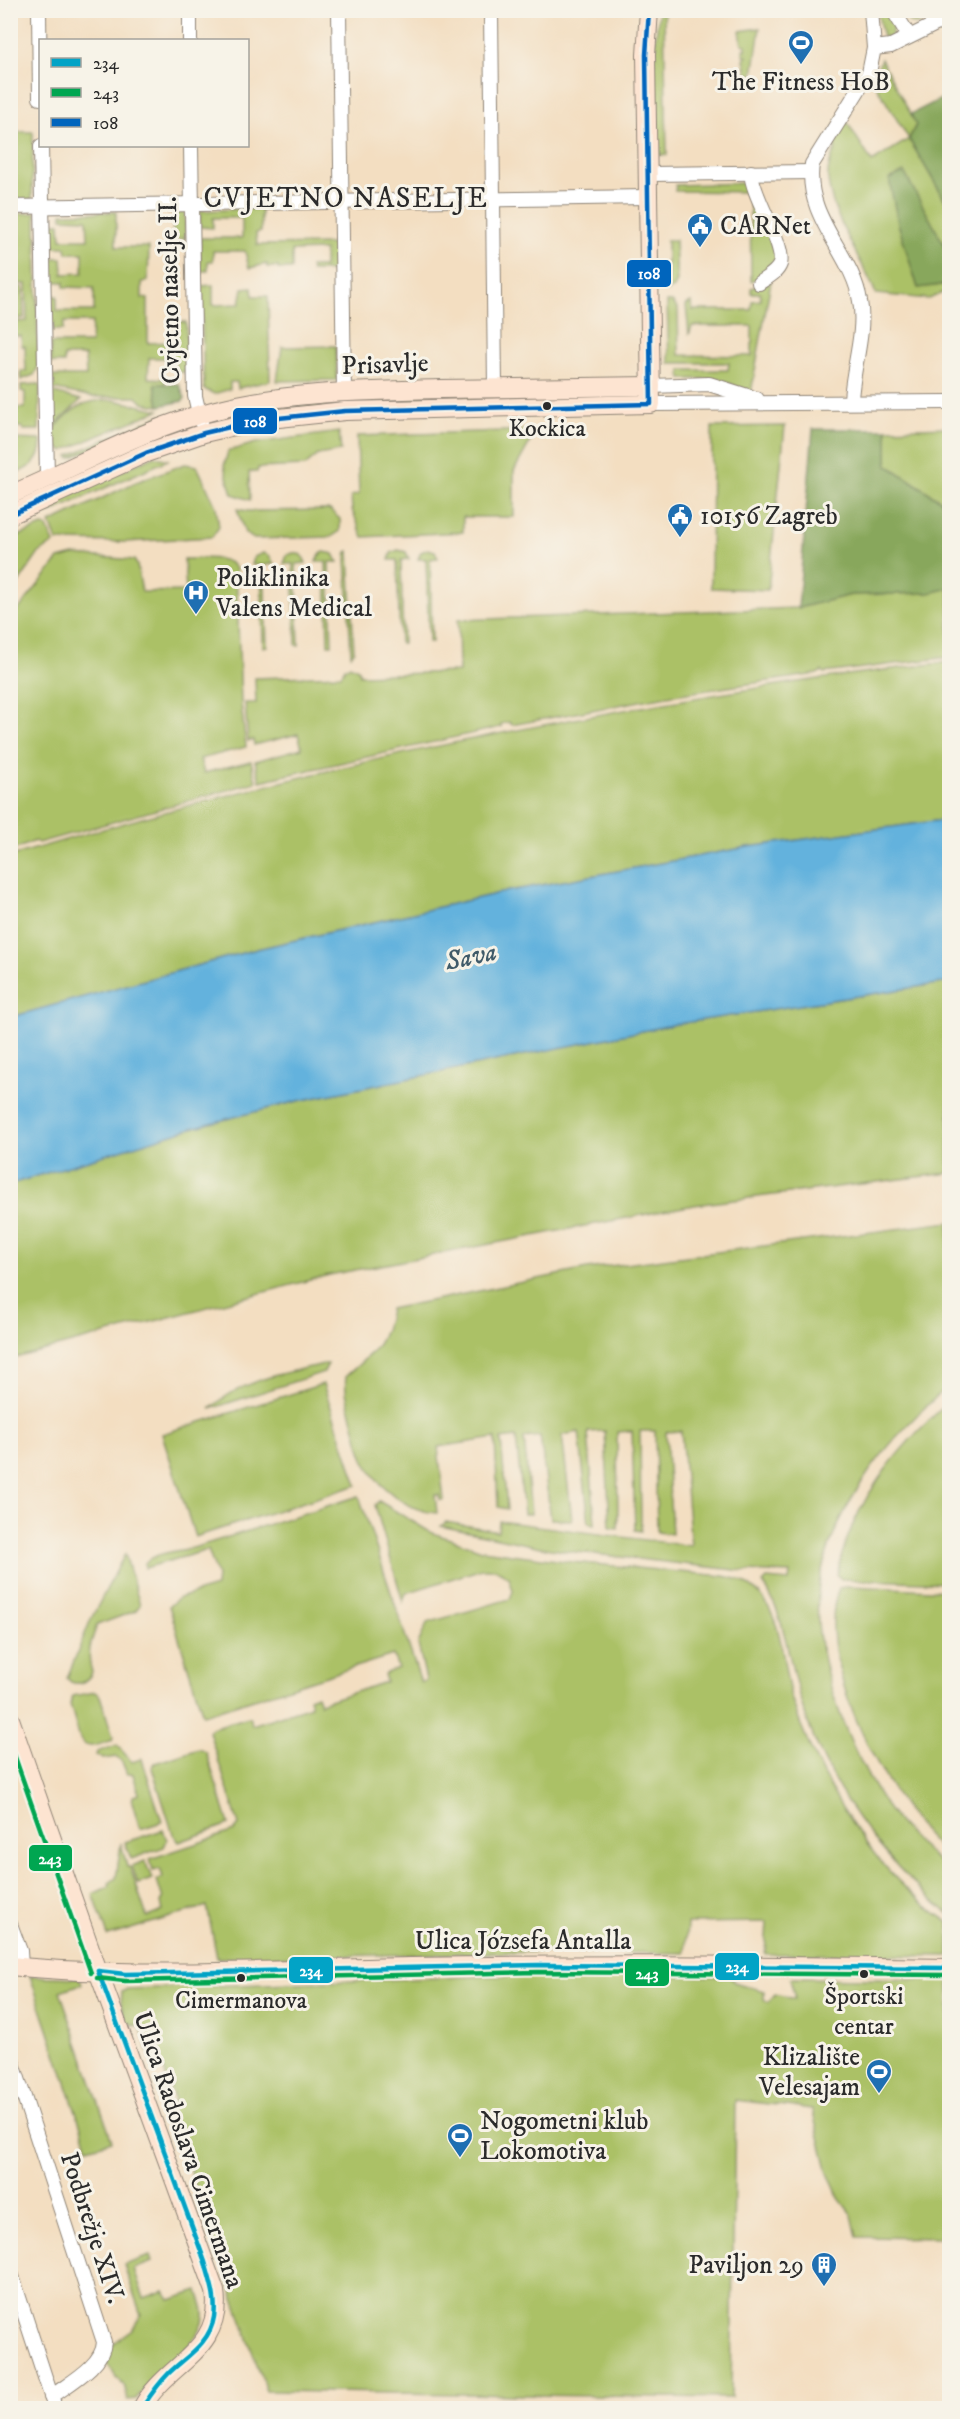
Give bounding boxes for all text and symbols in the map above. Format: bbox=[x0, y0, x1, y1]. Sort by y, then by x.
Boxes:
sports icon: The Fitness HoB bbox=[786, 28, 816, 66]
legend bbox=[39, 39, 249, 147]
text: 234 bbox=[93, 53, 120, 75]
place label: The Fitness HoB bbox=[712, 66, 890, 99]
text: 243 bbox=[93, 83, 119, 105]
text: 108 bbox=[93, 113, 118, 135]
district label: CVJETNO NASELJE bbox=[203, 181, 489, 216]
street label: Cvjetno naselje II. bbox=[152, 196, 188, 384]
place label: CARNet bbox=[720, 210, 811, 243]
public building icon: CARNet bbox=[685, 211, 715, 249]
line badge: 108 bbox=[626, 259, 672, 288]
text: 108 bbox=[638, 264, 660, 284]
street label: Prisavlje bbox=[341, 347, 429, 383]
marker: Kockica bbox=[541, 400, 553, 412]
line badge: 108 bbox=[232, 407, 278, 435]
text: 108 bbox=[244, 412, 266, 432]
place label: Kockica bbox=[508, 414, 586, 444]
place label: 10156 Zagreb bbox=[700, 500, 838, 533]
public building icon: 10156 Zagreb bbox=[665, 501, 695, 539]
place label: Poliklinika Valens Medical bbox=[215, 562, 372, 625]
hospital icon: Poliklinika Valens Medical bbox=[181, 578, 211, 616]
water label: Sava bbox=[441, 935, 500, 979]
line badge: 243 bbox=[28, 1844, 73, 1872]
text: 243 bbox=[38, 1849, 62, 1869]
street label: Ulica Józsefa Antalla bbox=[415, 1925, 631, 1958]
line badge: 234 bbox=[714, 1952, 760, 1981]
line badge: 234 bbox=[288, 1956, 334, 1984]
text: 234 bbox=[725, 1957, 749, 1977]
line badge: 243 bbox=[624, 1958, 670, 1987]
text: 234 bbox=[299, 1961, 323, 1981]
text: 243 bbox=[635, 1964, 659, 1984]
marker: Športski centar bbox=[858, 1968, 870, 1980]
marker: Cimermanova bbox=[235, 1972, 247, 1984]
place label: Športski centar bbox=[825, 1981, 903, 2042]
place label: Cimermanova bbox=[175, 1986, 308, 2016]
street label: Ulica Radoslava Cimermana bbox=[125, 2007, 251, 2293]
place label: Klizalište Velesajam bbox=[758, 2041, 860, 2104]
sports icon: Klizalište Velesajam bbox=[864, 2057, 894, 2095]
place label: Nogometni klub Lokomotiva bbox=[480, 2105, 649, 2168]
sports icon: Nogometni klub Lokomotiva bbox=[445, 2121, 475, 2159]
street label: Podbrežje XIV. bbox=[52, 2148, 132, 2308]
place label: Paviljon 29 bbox=[688, 2249, 804, 2282]
building icon: Paviljon 29 bbox=[809, 2250, 839, 2288]

